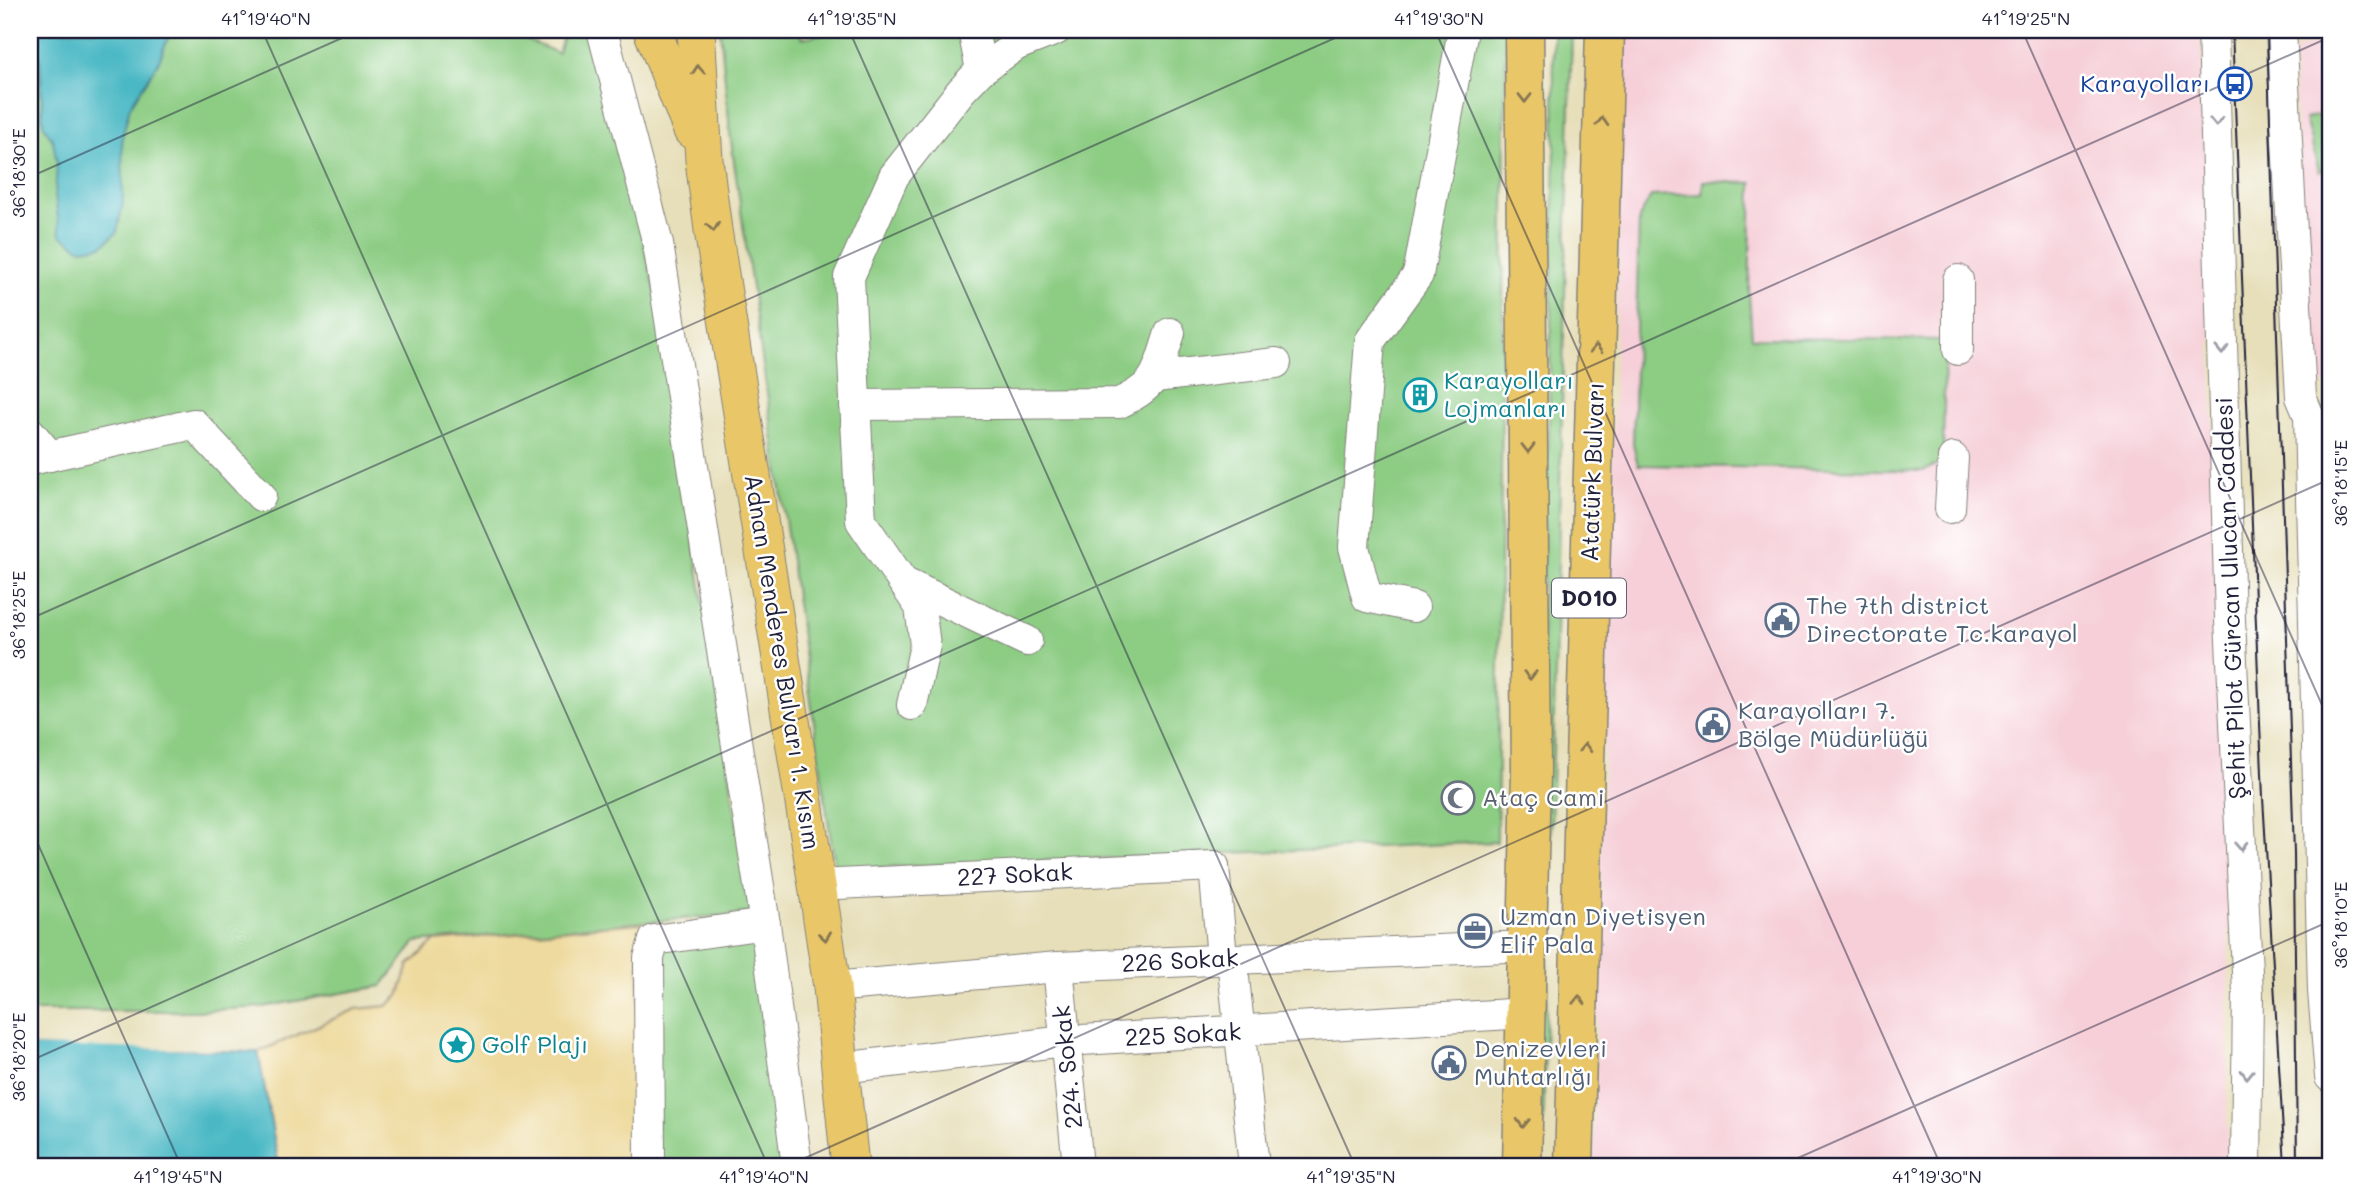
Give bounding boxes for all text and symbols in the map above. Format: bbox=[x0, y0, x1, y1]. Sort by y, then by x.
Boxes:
text: 41°19'40"N bbox=[221, 6, 311, 30]
text: 41°19'35"N bbox=[808, 6, 896, 30]
text: 41°19'30"N bbox=[1394, 6, 1484, 30]
text: 41°19'25"N bbox=[1982, 6, 2070, 30]
one-way arrow bbox=[691, 65, 706, 76]
bus stop icon: Karayolları bbox=[2216, 65, 2254, 103]
place label: Karayolları bbox=[2080, 67, 2210, 98]
one-way arrow bbox=[1517, 93, 1533, 104]
one-way arrow bbox=[1595, 116, 1610, 127]
one-way arrow bbox=[2208, 117, 2223, 128]
text: 36°18'30"E bbox=[6, 128, 30, 218]
one-way arrow bbox=[705, 222, 720, 233]
one-way arrow bbox=[1589, 344, 1604, 355]
one-way arrow bbox=[2215, 345, 2230, 356]
place label: Karayolları Lojmanları bbox=[1444, 364, 1574, 423]
building icon: Karayolları Lojmanları bbox=[1401, 376, 1439, 414]
street label: Atatürk Bulvarı bbox=[1573, 382, 1610, 562]
street label: Şehit Pilot Gürcan Ulucan Caddesi bbox=[2207, 396, 2252, 800]
text: 36°18'15"E bbox=[2328, 440, 2352, 526]
one-way arrow bbox=[1520, 443, 1536, 454]
street label: Adnan Menderes Bulvarı 1. Kısım bbox=[738, 472, 828, 852]
text: 36°18'25"E bbox=[6, 571, 30, 659]
road number: D010 bbox=[1552, 578, 1626, 618]
place label: The 7th district Directorate Tc.karayol bbox=[1806, 589, 2078, 648]
public building icon: The 7th district Directorate Tc.karayol bbox=[1763, 601, 1801, 639]
one-way arrow bbox=[1522, 671, 1538, 681]
place label: Karayolları 7. Bölge Müdürlüğü bbox=[1738, 694, 1928, 753]
public building icon: Karayolları 7. Bölge Müdürlüğü bbox=[1694, 706, 1732, 744]
one-way arrow bbox=[1578, 742, 1593, 753]
mosque icon: Ataç Cami bbox=[1439, 779, 1477, 817]
place label: Ataç Cami bbox=[1482, 781, 1604, 812]
one-way arrow bbox=[2234, 841, 2249, 852]
street label: 227 Sokak bbox=[956, 855, 1074, 892]
text: 36°18'10"E bbox=[2328, 881, 2352, 969]
place label: Uzman Diyetisyen Elif Pala bbox=[1500, 900, 1706, 959]
office icon: Uzman Diyetisyen Elif Pala bbox=[1456, 912, 1494, 950]
one-way arrow bbox=[817, 930, 832, 942]
street label: 226 Sokak bbox=[1121, 941, 1239, 978]
one-way arrow bbox=[1571, 994, 1586, 1005]
street label: 224. Sokak bbox=[1045, 1004, 1088, 1130]
text: 36°18'20"E bbox=[6, 1012, 30, 1102]
street label: 225 Sokak bbox=[1124, 1015, 1242, 1052]
place icon: Golf Plajı bbox=[438, 1026, 476, 1064]
place label: Golf Plajı bbox=[482, 1028, 588, 1059]
place label: Denizevleri Muhtarlığı bbox=[1474, 1032, 1607, 1091]
public building icon: Denizevleri Muhtarlığı bbox=[1430, 1044, 1468, 1082]
one-way arrow bbox=[2239, 1069, 2255, 1080]
one-way arrow bbox=[1515, 1119, 1531, 1129]
text: 41°19'45"N bbox=[134, 1164, 222, 1188]
text: 41°19'40"N bbox=[719, 1164, 809, 1188]
text: 41°19'35"N bbox=[1307, 1164, 1395, 1188]
text: 41°19'30"N bbox=[1892, 1164, 1982, 1188]

